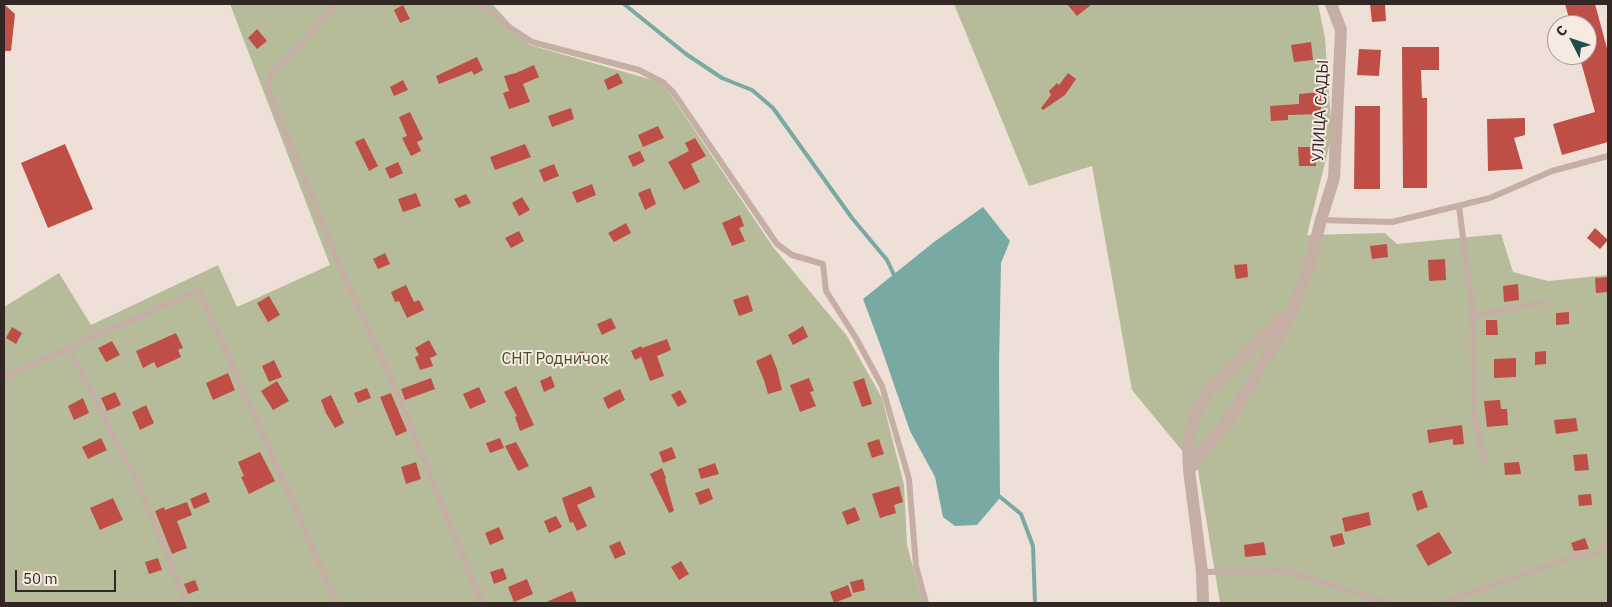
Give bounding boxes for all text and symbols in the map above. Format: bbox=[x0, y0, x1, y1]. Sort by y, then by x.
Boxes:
north arrow bbox=[1547, 15, 1597, 65]
text: С bbox=[1552, 21, 1571, 40]
street label: УЛИЦА САДЫ bbox=[1309, 59, 1333, 163]
park label: СНТ Родничок bbox=[501, 349, 609, 369]
scale bar bbox=[18, 560, 119, 592]
text: 50 m bbox=[23, 569, 58, 588]

